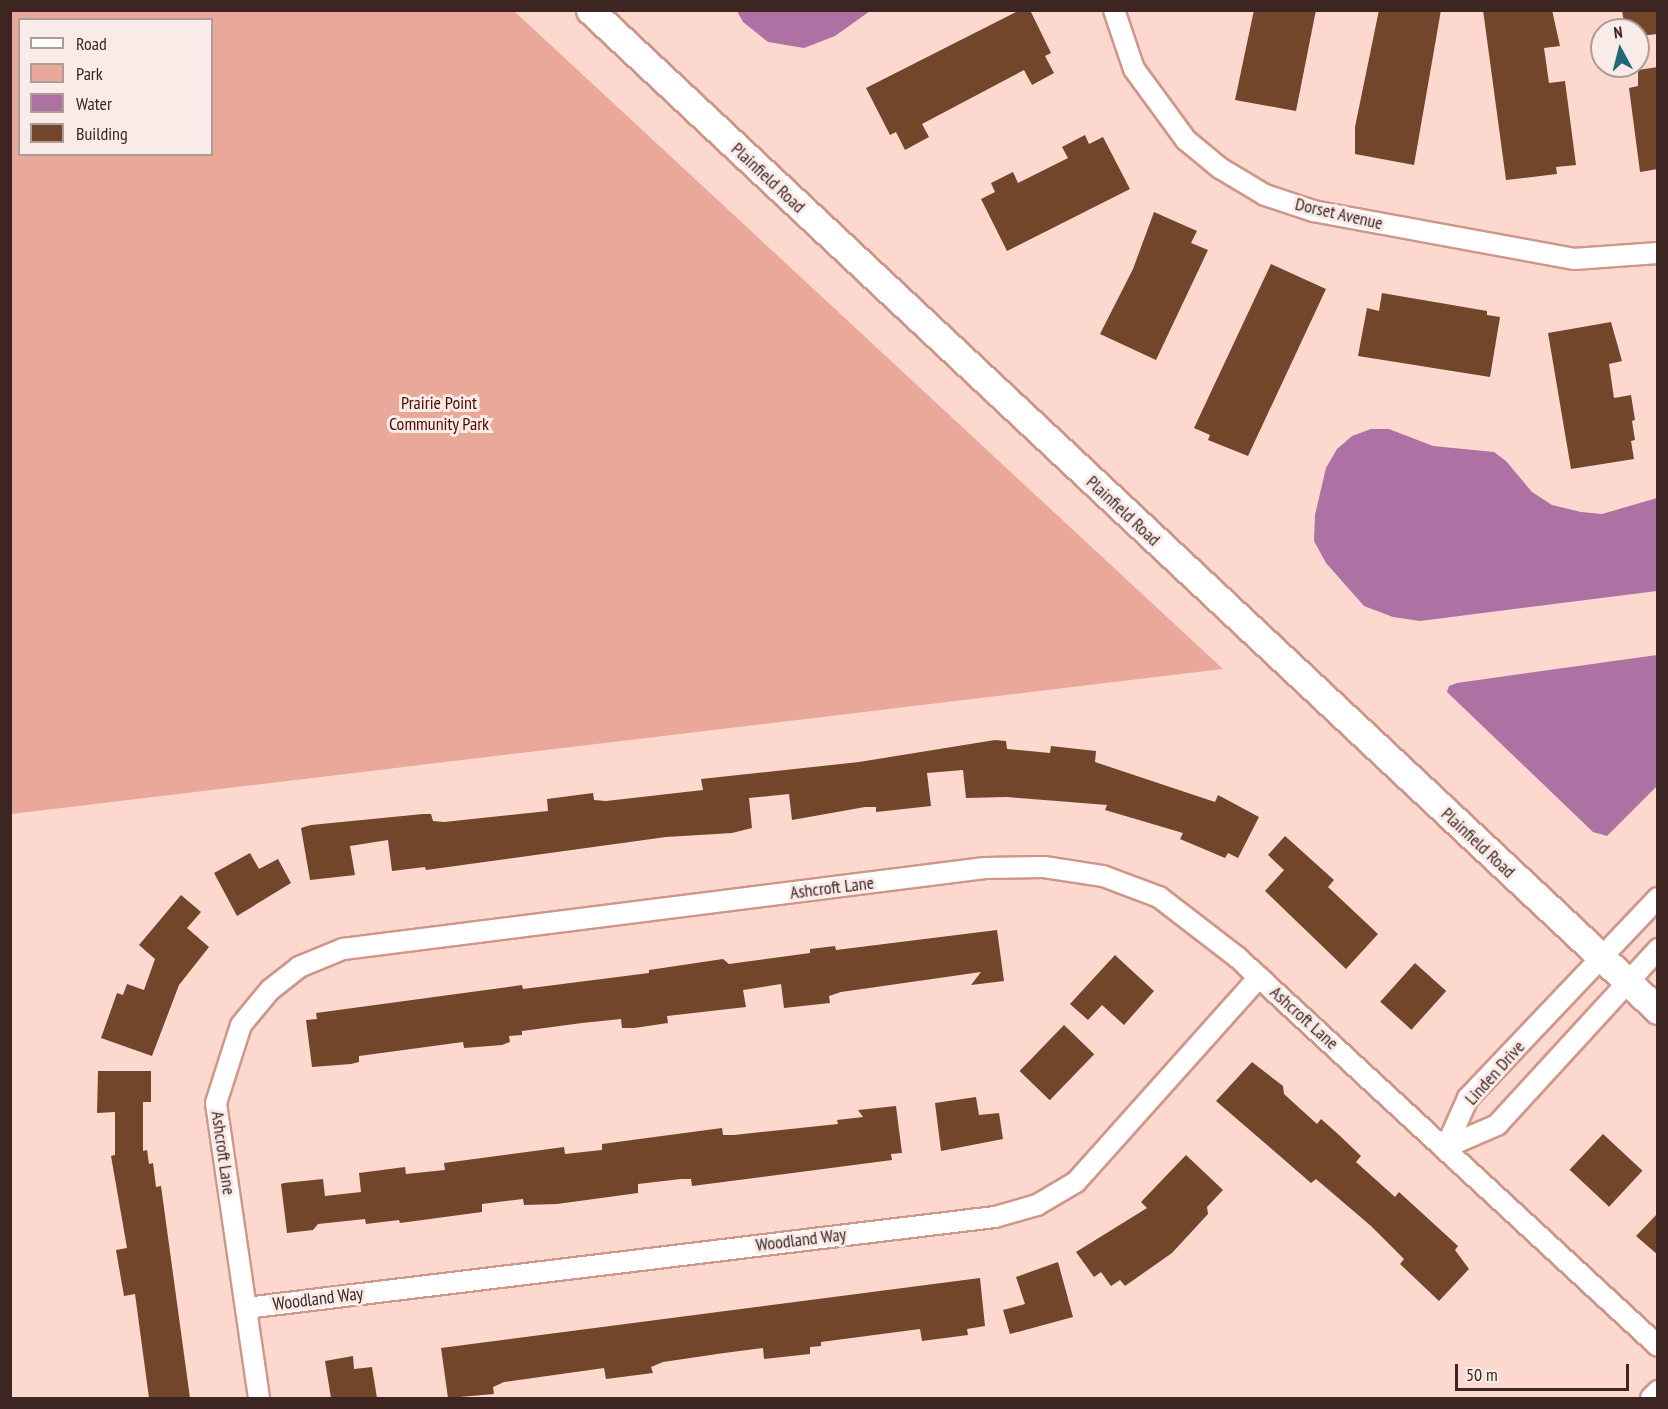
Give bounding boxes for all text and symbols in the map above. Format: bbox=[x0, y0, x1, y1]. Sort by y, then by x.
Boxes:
legend bbox=[18, 18, 213, 156]
north arrow bbox=[1590, 18, 1650, 78]
text: N bbox=[1613, 22, 1624, 43]
text: Road bbox=[76, 32, 107, 55]
text: Park bbox=[76, 62, 103, 85]
text: Water bbox=[76, 92, 112, 115]
text: Building bbox=[76, 122, 128, 145]
street label: Plainfield Road bbox=[727, 138, 809, 218]
street label: Dorset Avenue bbox=[1293, 193, 1385, 235]
park label: Prairie Point Community Park bbox=[389, 393, 489, 436]
street label: Plainfield Road bbox=[1082, 471, 1164, 551]
street label: Plainfield Road bbox=[1437, 803, 1519, 883]
street label: Ashcroft Lane bbox=[789, 872, 875, 904]
street label: Ashcroft Lane bbox=[1265, 982, 1343, 1054]
street label: Linden Drive bbox=[1461, 1036, 1529, 1110]
street label: Ashcroft Lane bbox=[206, 1110, 240, 1196]
street label: Woodland Way bbox=[754, 1224, 848, 1256]
street label: Woodland Way bbox=[271, 1283, 365, 1315]
scale bar bbox=[1458, 1352, 1632, 1390]
text: 50 m bbox=[1466, 1363, 1498, 1386]

